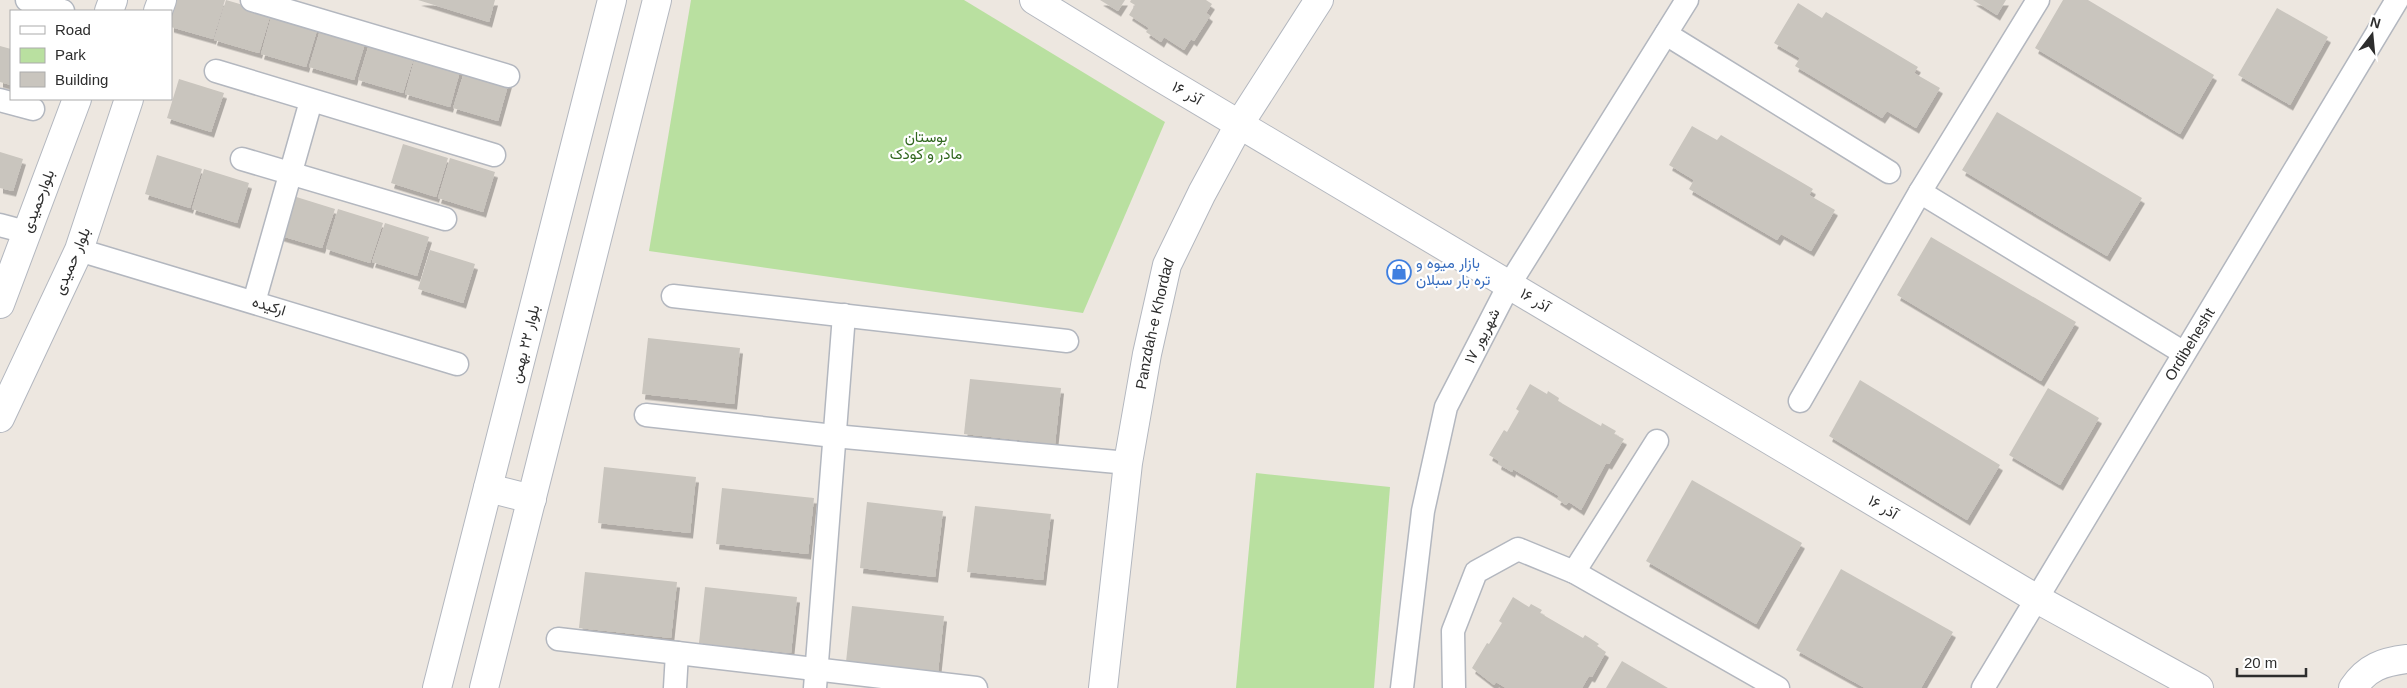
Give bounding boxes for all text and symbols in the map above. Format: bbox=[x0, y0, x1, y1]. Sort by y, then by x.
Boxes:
legend bbox=[10, 10, 172, 100]
north arrow bbox=[2347, 10, 2397, 60]
text: N bbox=[2369, 13, 2383, 32]
text: Road bbox=[55, 21, 91, 38]
text: Park bbox=[55, 46, 86, 63]
text: Building bbox=[55, 71, 108, 88]
street label: ۱۶ آذر bbox=[1169, 77, 1206, 109]
park label: بوستان مادر و کودک bbox=[890, 128, 962, 163]
street label: بلوارحمیدی bbox=[18, 167, 59, 235]
street label: بلوار حمیدی bbox=[50, 225, 95, 298]
place label: بازار میوه و تره بار سبلان bbox=[1416, 254, 1491, 289]
street label: Panzdah-e Khordad bbox=[1132, 255, 1177, 391]
shop icon: بازار میوه و تره بار سبلان bbox=[1386, 259, 1412, 285]
street label: ۱۶ آذر bbox=[1517, 284, 1554, 317]
street label: ارکیده bbox=[250, 292, 288, 320]
street label: بلوار ۲۲ بهمن bbox=[507, 303, 544, 385]
street label: Ordibehesht bbox=[2161, 304, 2218, 384]
street label: ۱۷ شهریور bbox=[1460, 305, 1504, 367]
street label: ۱۶ آذر bbox=[1865, 491, 1902, 524]
scale bar bbox=[2237, 646, 2306, 678]
text: 20 m bbox=[2244, 654, 2277, 671]

